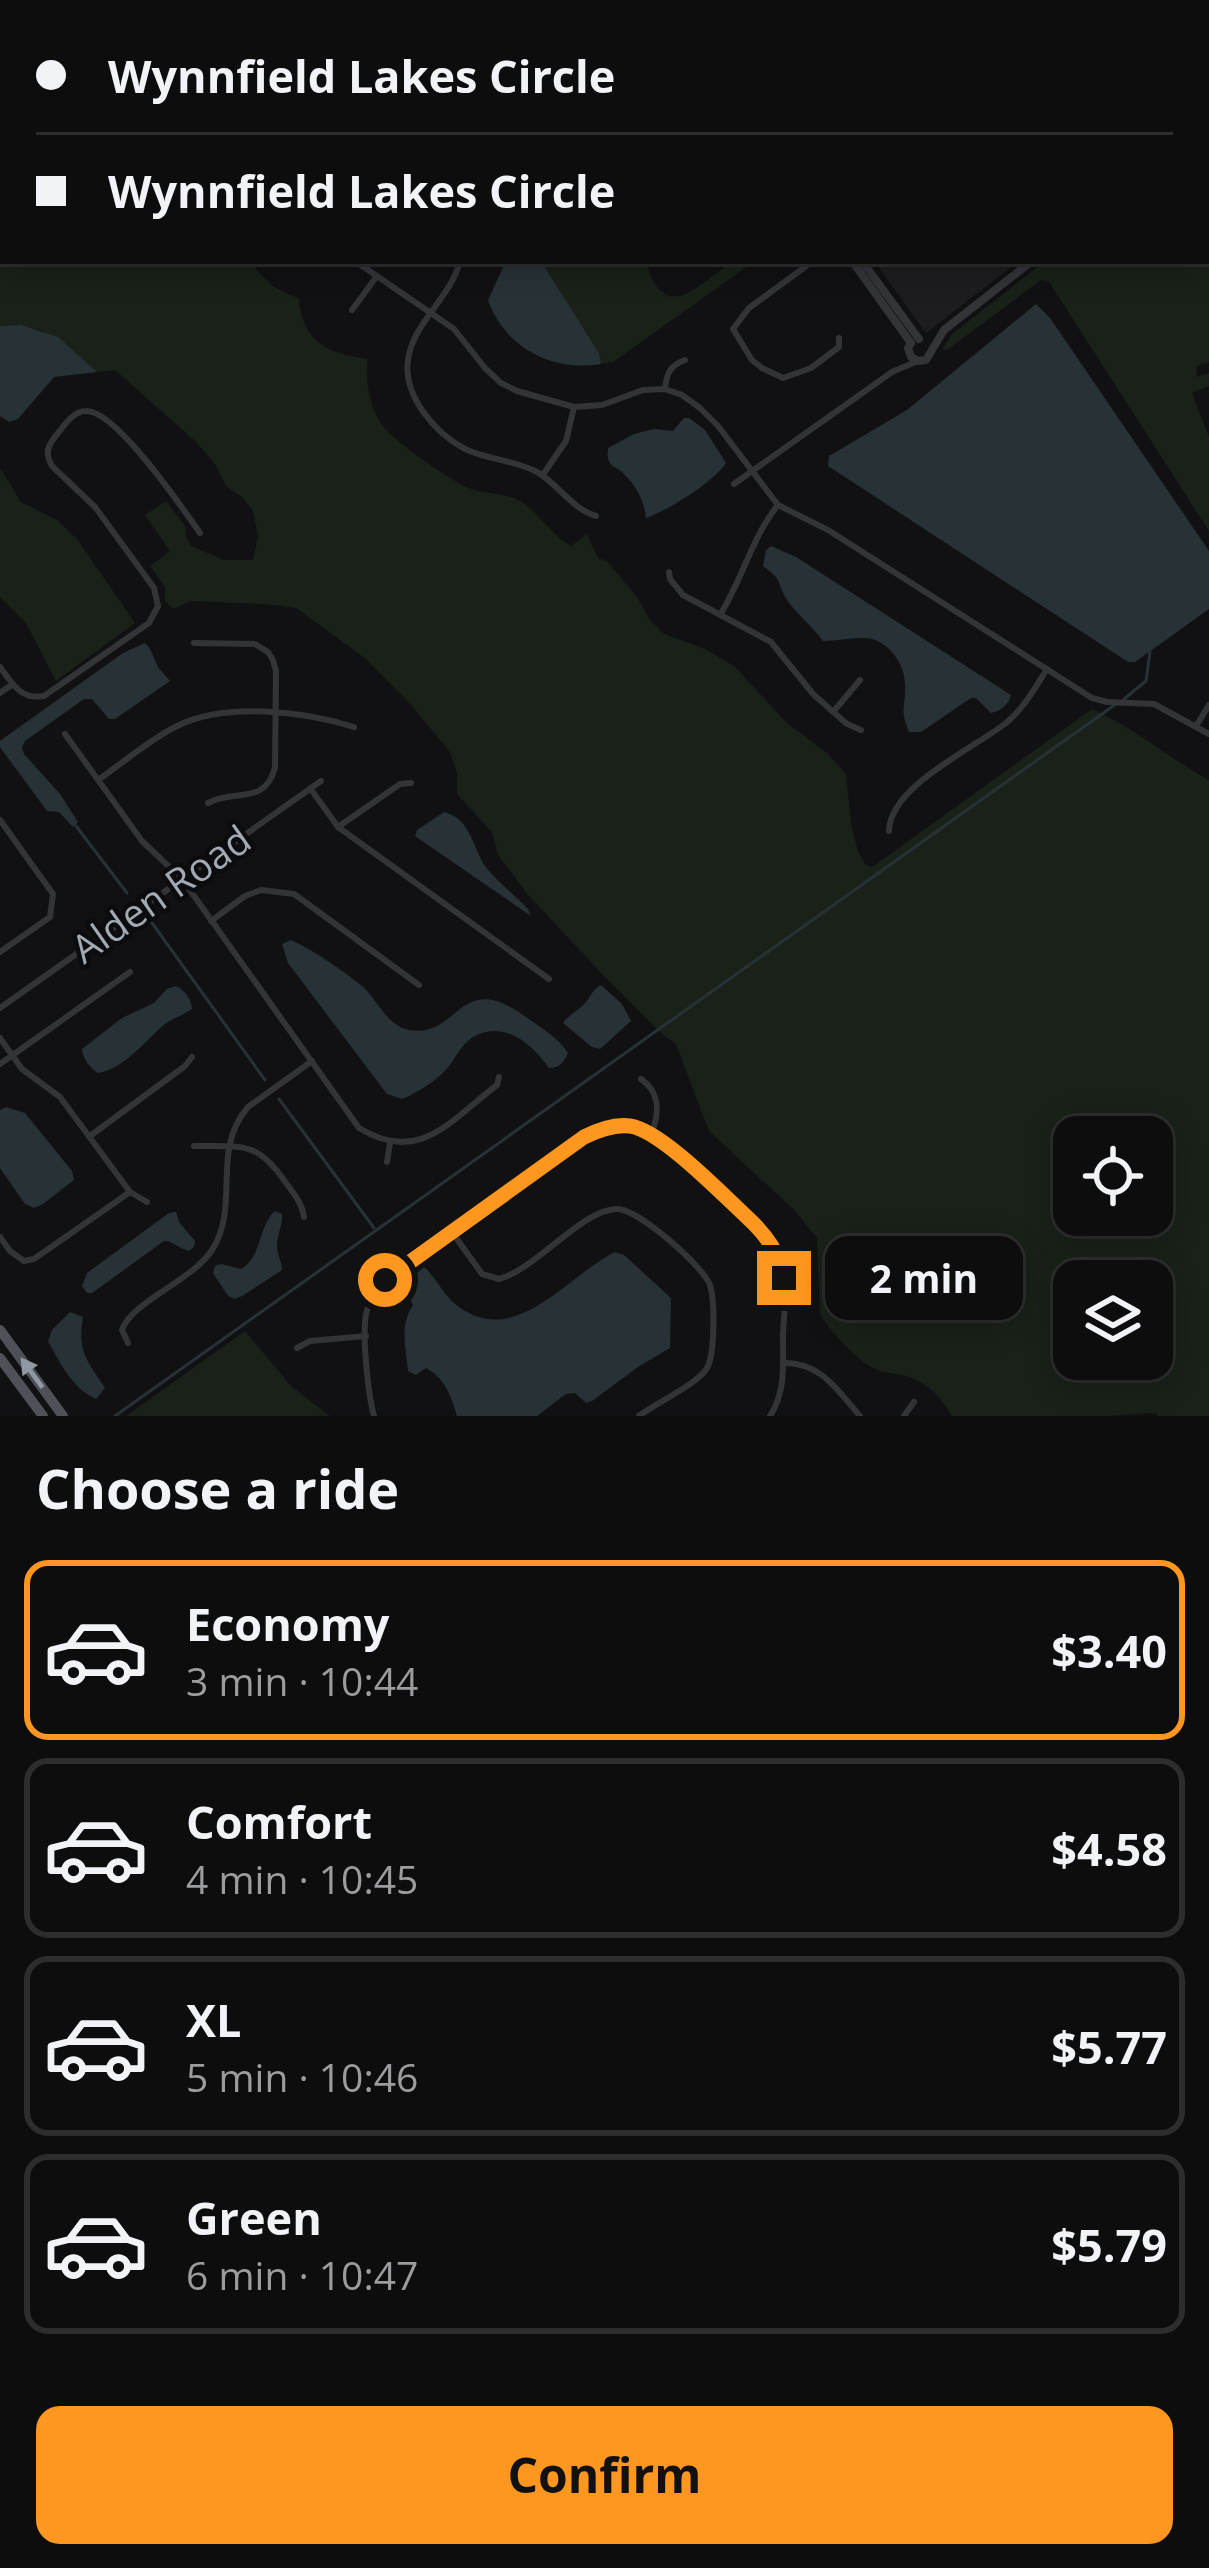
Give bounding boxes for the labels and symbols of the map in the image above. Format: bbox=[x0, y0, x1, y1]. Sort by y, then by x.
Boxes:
street label: Alden Road bbox=[60, 812, 260, 974]
callout: 2 min bbox=[826, 1236, 1024, 1320]
route end bbox=[757, 1251, 811, 1305]
route start bbox=[358, 1253, 412, 1307]
one-way arrow bbox=[20, 1357, 44, 1389]

